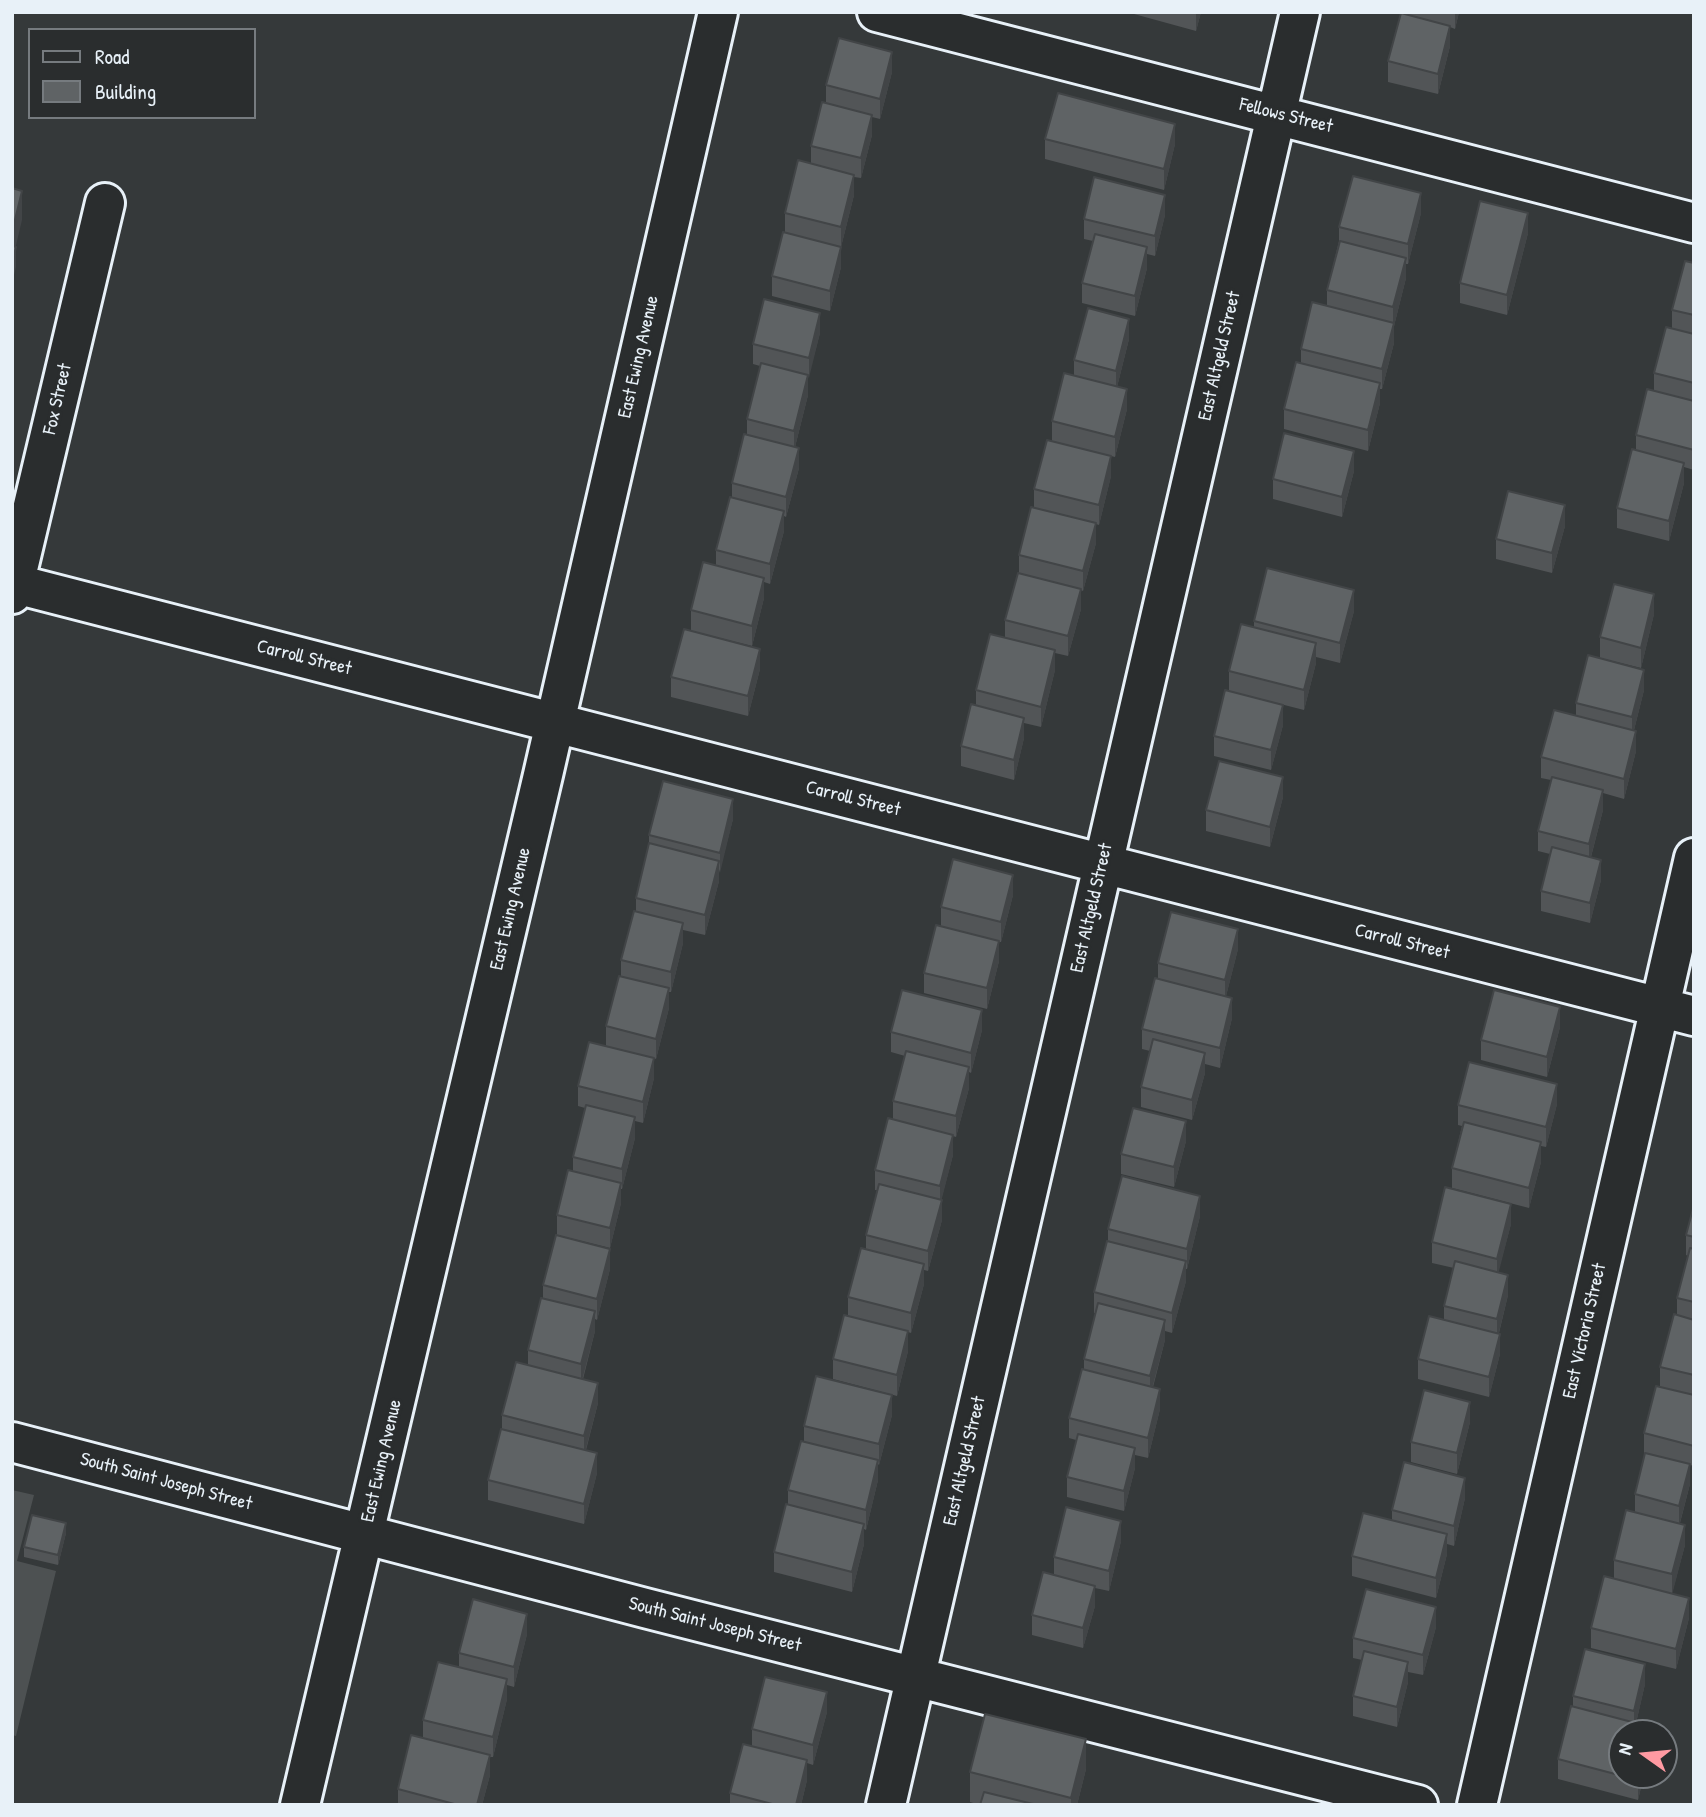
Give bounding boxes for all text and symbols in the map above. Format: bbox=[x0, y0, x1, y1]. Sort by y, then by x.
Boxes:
legend bbox=[28, 28, 256, 119]
text: Road bbox=[95, 42, 129, 71]
text: Building bbox=[95, 77, 156, 106]
street label: Fellows Street bbox=[1237, 93, 1335, 139]
street label: East Altgeld Street bbox=[1194, 289, 1246, 423]
street label: East Ewing Avenue bbox=[614, 293, 664, 421]
street label: Fox Street bbox=[39, 361, 77, 437]
street label: Carroll Street bbox=[254, 635, 354, 681]
street label: Carroll Street bbox=[803, 776, 903, 822]
street label: East Altgeld Street bbox=[1066, 841, 1118, 975]
street label: East Ewing Avenue bbox=[486, 845, 536, 973]
street label: Carroll Street bbox=[1352, 919, 1452, 965]
street label: East Victoria Street bbox=[1558, 1261, 1612, 1401]
street label: East Altgeld Street bbox=[939, 1394, 991, 1528]
street label: East Ewing Avenue bbox=[357, 1397, 407, 1525]
street label: South Saint Joseph Street bbox=[78, 1448, 254, 1516]
street label: South Saint Joseph Street bbox=[626, 1593, 804, 1657]
north arrow bbox=[1608, 1719, 1678, 1789]
text: N bbox=[1611, 1741, 1639, 1757]

